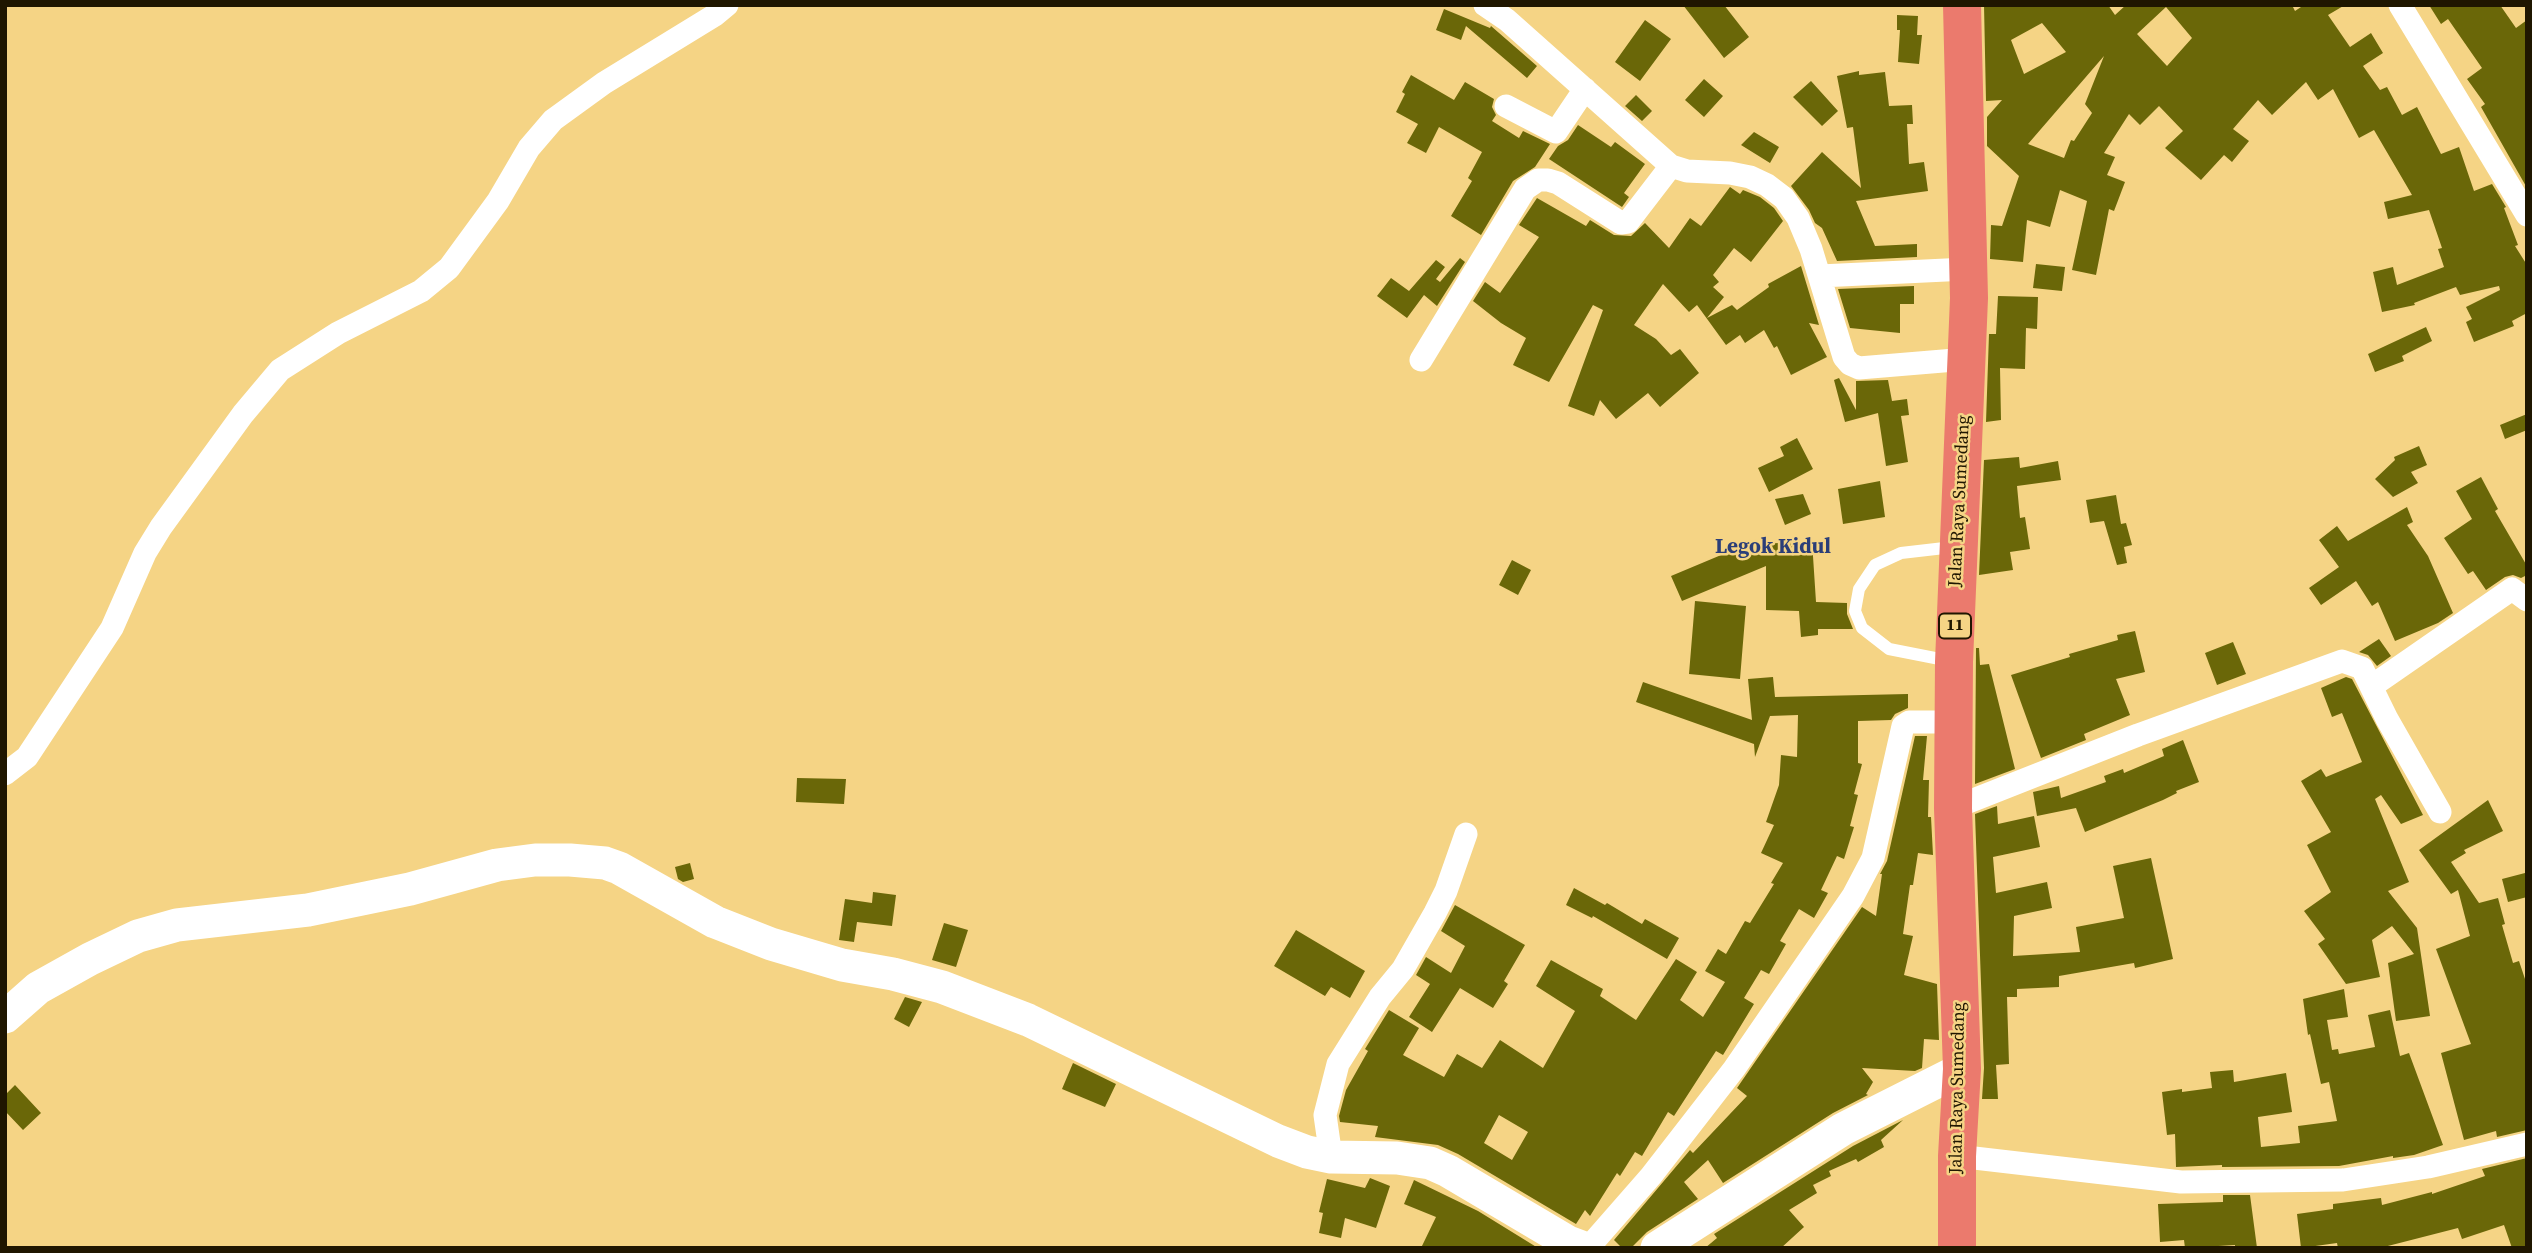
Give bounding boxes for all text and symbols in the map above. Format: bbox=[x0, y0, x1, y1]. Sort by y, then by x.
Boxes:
street label: Jalan Raya Sumedang bbox=[1945, 415, 1975, 587]
district label: Legok Kidul bbox=[1715, 535, 1831, 561]
road number: 11 bbox=[1939, 614, 1971, 638]
street label: Jalan Raya Sumedang bbox=[1946, 1002, 1970, 1174]

